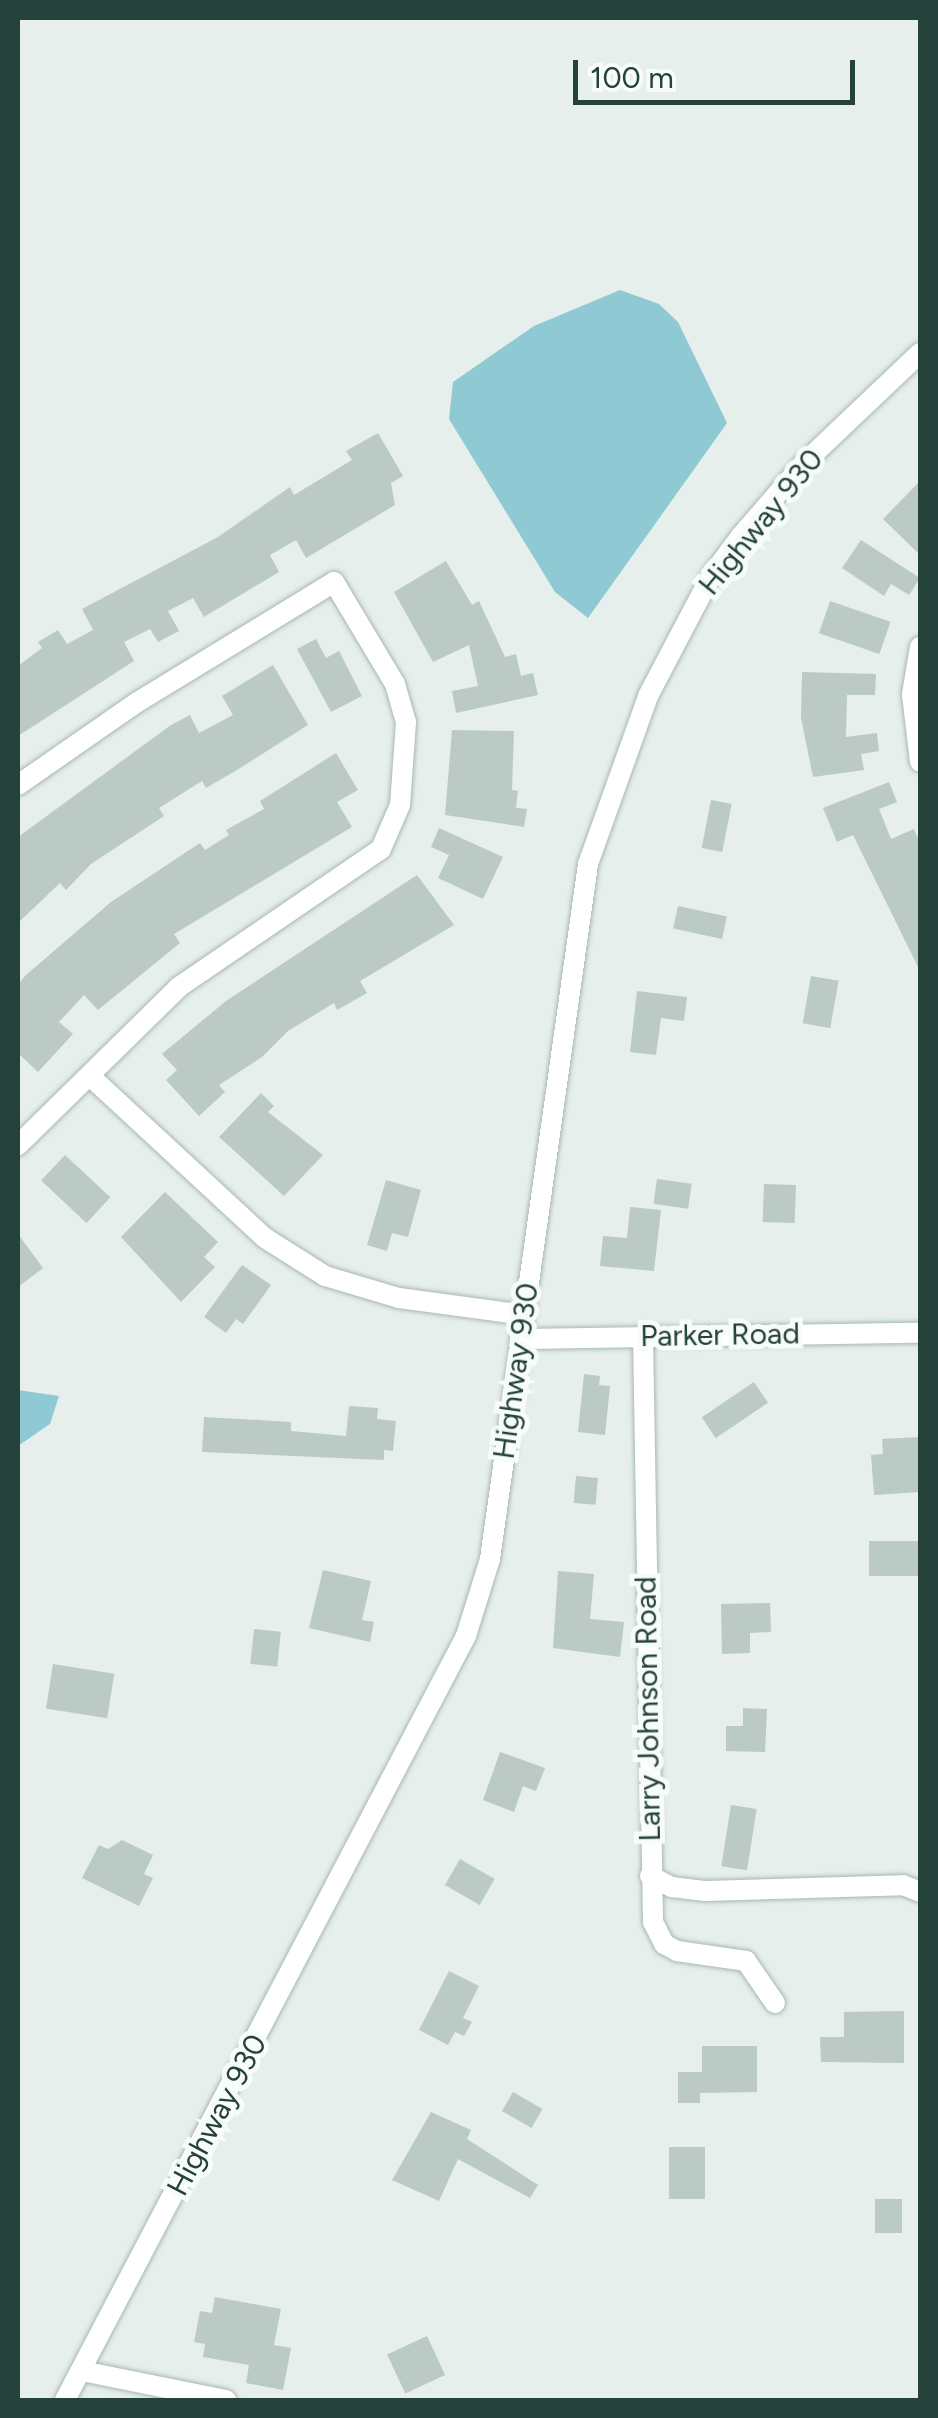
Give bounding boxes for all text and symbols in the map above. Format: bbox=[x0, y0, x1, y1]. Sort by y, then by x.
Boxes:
scale bar bbox=[578, 40, 860, 102]
text: 100 m bbox=[590, 59, 674, 96]
street label: Highway 930 bbox=[691, 442, 831, 602]
street label: Highway 930 bbox=[486, 1281, 546, 1461]
street label: Parker Road bbox=[640, 1316, 800, 1354]
street label: Larry Johnson Road bbox=[628, 1576, 668, 1842]
street label: Highway 930 bbox=[159, 2028, 275, 2202]

